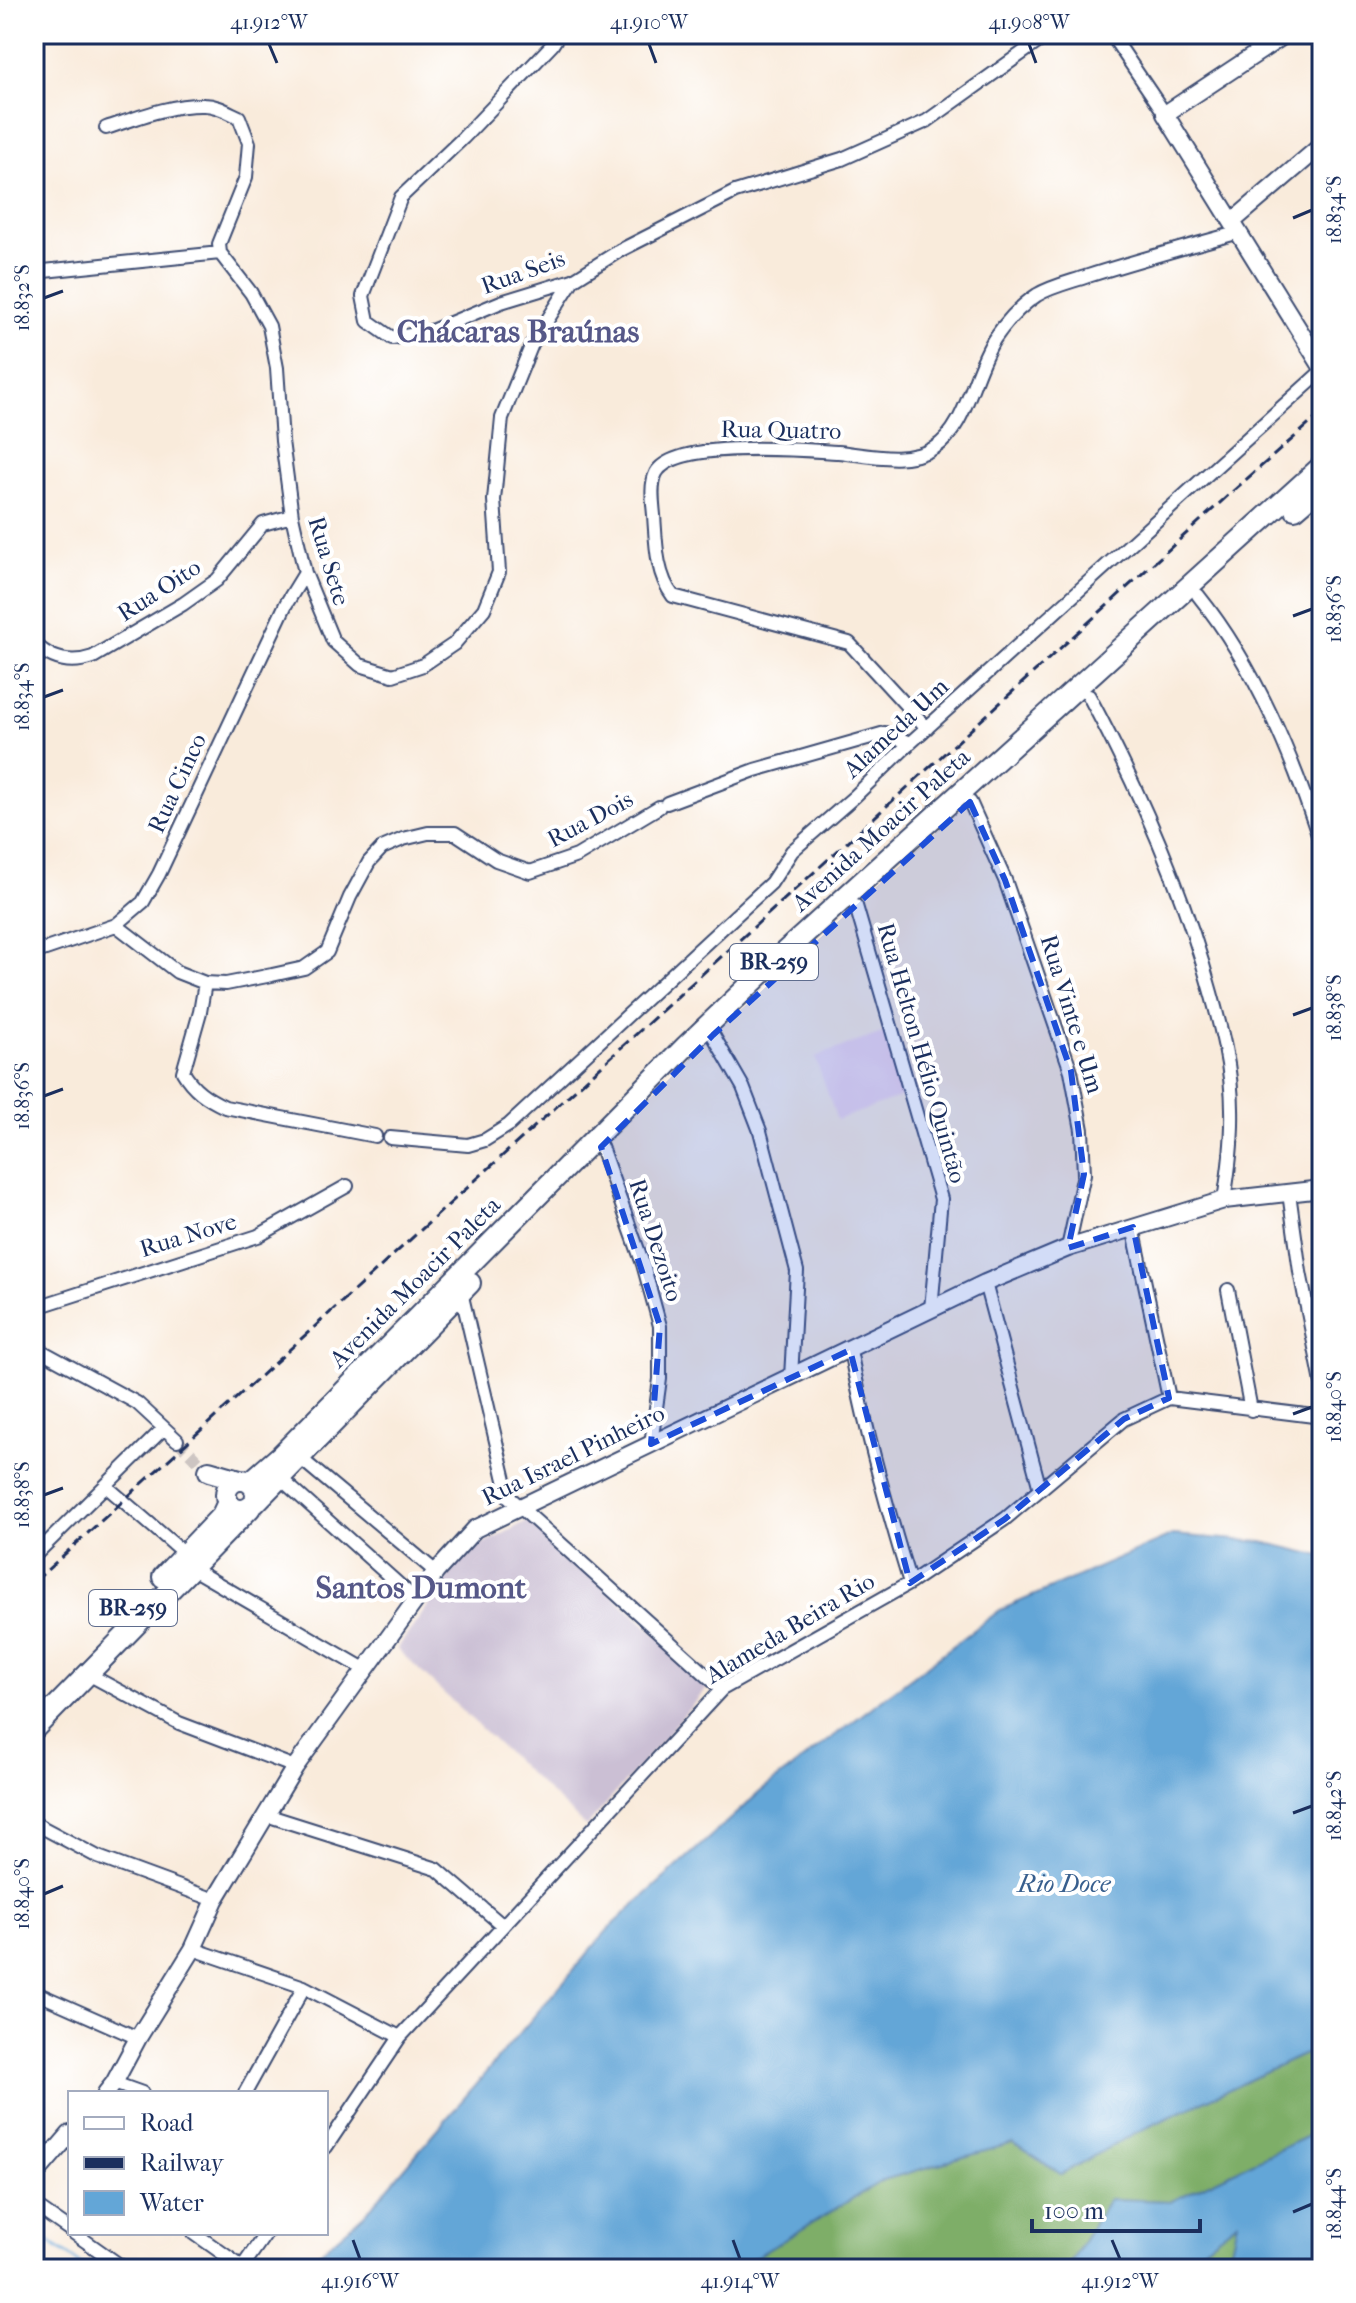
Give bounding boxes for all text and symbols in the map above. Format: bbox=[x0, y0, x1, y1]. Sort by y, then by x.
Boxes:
text: 41.912°W bbox=[230, 11, 309, 34]
text: 41.910°W bbox=[610, 11, 689, 34]
text: 41.908°W bbox=[988, 11, 1071, 34]
text: 18.834°S bbox=[1323, 176, 1346, 244]
street label: Rua Seis bbox=[477, 244, 569, 300]
text: 18.832°S bbox=[11, 264, 34, 332]
district label: Chácaras Braúnas bbox=[397, 313, 640, 350]
street label: Rua Quatro bbox=[720, 415, 842, 445]
street label: Rua Sete bbox=[302, 513, 356, 609]
street label: Rua Oito bbox=[112, 553, 206, 627]
text: 18.836°S bbox=[1323, 575, 1346, 643]
text: 18.834°S bbox=[11, 663, 34, 731]
street label: Alameda Um bbox=[837, 672, 954, 784]
street label: Rua Cinco bbox=[142, 729, 212, 837]
street label: Avenida Moacir Paleta bbox=[785, 742, 976, 918]
street label: Rua Dois bbox=[542, 785, 638, 853]
street label: Rua Helton Hélio Quintão bbox=[871, 920, 973, 1186]
street label: Rua Vinte e Um bbox=[1035, 931, 1109, 1097]
road number: BR-259 bbox=[730, 944, 818, 980]
text: 18.838°S bbox=[1323, 975, 1346, 1041]
text: 18.836°S bbox=[11, 1062, 34, 1130]
street label: Rua Dezoito bbox=[623, 1175, 689, 1305]
street label: Avenida Moacir Paleta bbox=[323, 1190, 507, 1374]
street label: Rua Nove bbox=[136, 1207, 240, 1263]
text: 18.840°S bbox=[1323, 1371, 1346, 1443]
street label: Rua Israel Pinheiro bbox=[477, 1399, 669, 1511]
text: 18.838°S bbox=[11, 1462, 34, 1528]
street label: Alameda Beira Rio bbox=[700, 1567, 879, 1690]
district label: Santos Dumont bbox=[316, 1569, 527, 1606]
road number: BR-259 bbox=[89, 1590, 177, 1626]
text: 18.842°S bbox=[1323, 1771, 1346, 1841]
text: 18.840°S bbox=[11, 1858, 34, 1930]
water label: Rio Doce bbox=[1016, 1868, 1112, 1899]
legend bbox=[68, 2091, 328, 2235]
text: Road bbox=[140, 2109, 194, 2137]
text: Railway bbox=[140, 2149, 225, 2177]
text: 18.844°S bbox=[1323, 2168, 1346, 2240]
scale bar bbox=[1032, 2183, 1200, 2233]
text: Water bbox=[139, 2189, 204, 2217]
text: 100 m bbox=[1044, 2197, 1104, 2225]
text: 41.916°W bbox=[321, 2270, 400, 2293]
text: 41.914°W bbox=[701, 2270, 781, 2293]
text: 41.912°W bbox=[1081, 2270, 1160, 2293]

